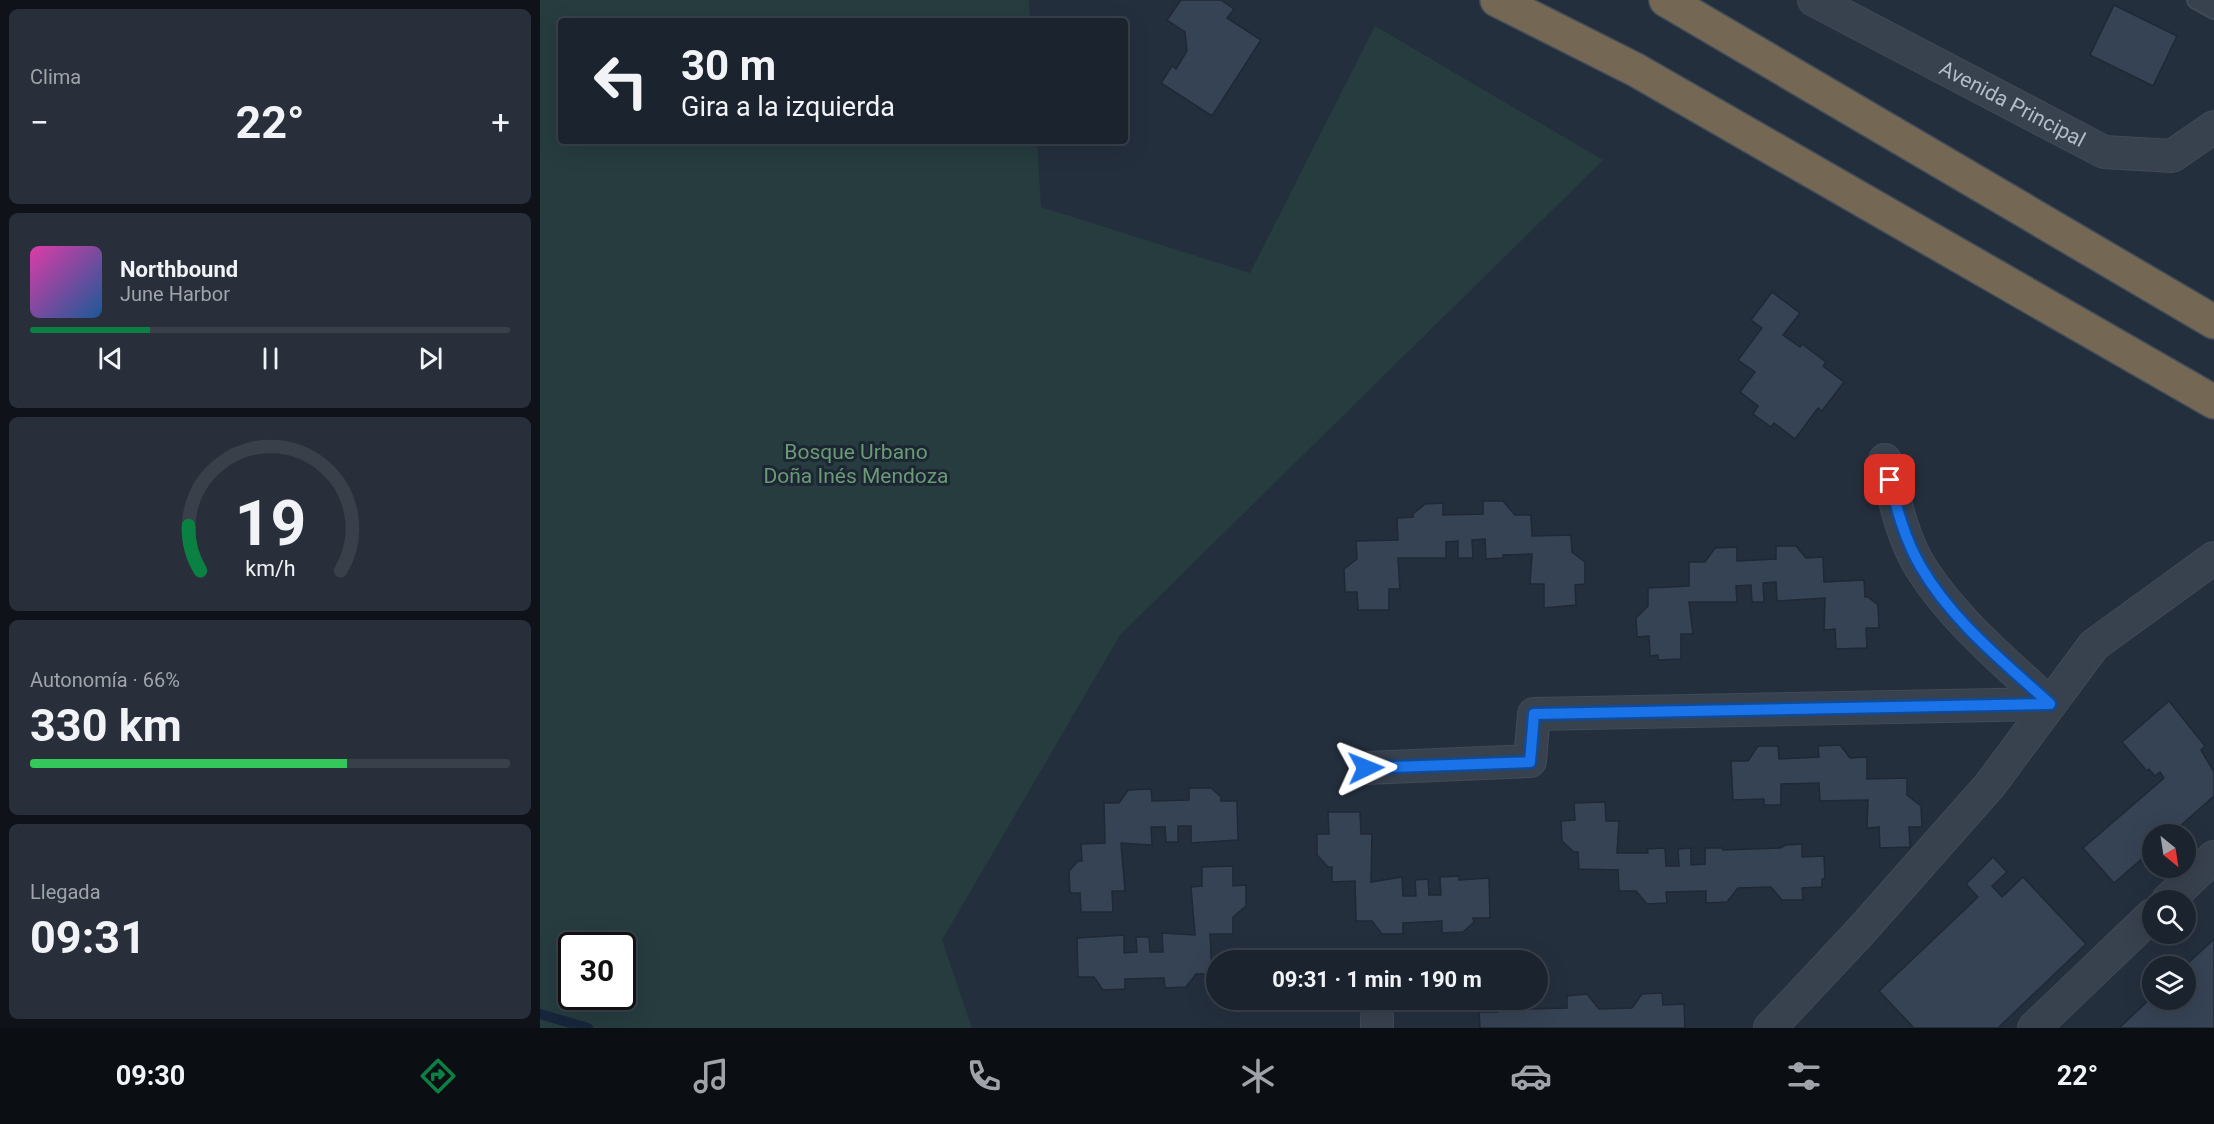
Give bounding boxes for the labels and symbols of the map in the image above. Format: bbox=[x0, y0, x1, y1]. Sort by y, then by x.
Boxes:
street label: Avenida Principal bbox=[1935, 56, 2089, 152]
park label: Bosque Urbano Doña Inés Mendoza bbox=[763, 440, 949, 488]
pin bbox=[1864, 454, 1915, 505]
position arrow bbox=[1334, 736, 1398, 800]
north arrow bbox=[2142, 824, 2196, 878]
speed limit sign: 30 bbox=[558, 932, 636, 1010]

